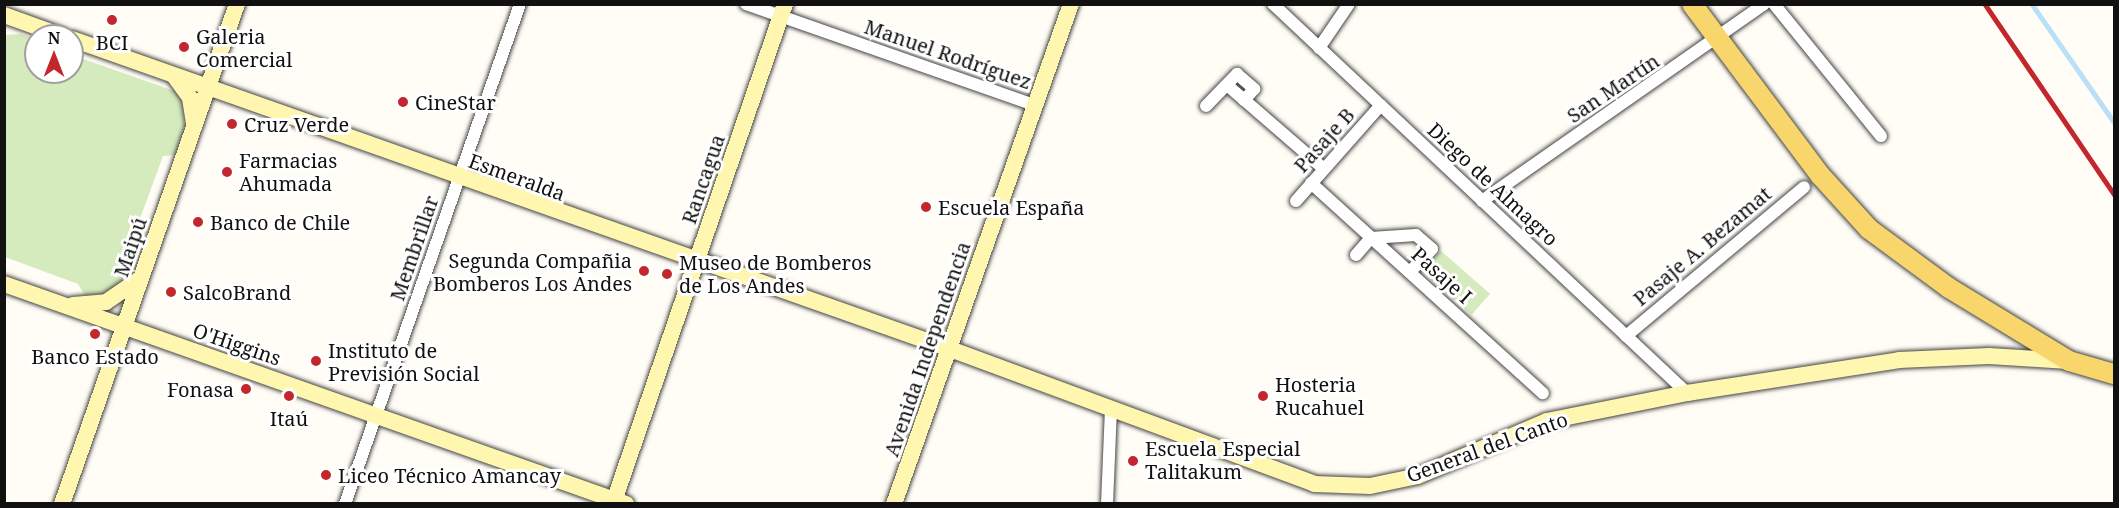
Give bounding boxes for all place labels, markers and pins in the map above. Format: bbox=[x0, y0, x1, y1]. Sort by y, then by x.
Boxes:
marker: BCI bbox=[105, 13, 119, 27]
place label: Galeria Comercial bbox=[196, 24, 293, 71]
place label: BCI bbox=[96, 30, 128, 54]
marker: Galeria Comercial bbox=[177, 40, 191, 54]
place label: CineStar bbox=[415, 90, 496, 114]
marker: CineStar bbox=[396, 95, 410, 109]
place label: Cruz Verde bbox=[244, 112, 349, 136]
marker: Cruz Verde bbox=[225, 117, 239, 131]
place label: Farmacias Ahumada bbox=[239, 148, 337, 195]
marker: Farmacias Ahumada bbox=[220, 165, 234, 179]
place label: Escuela España bbox=[938, 195, 1085, 219]
marker: Escuela España bbox=[919, 200, 933, 214]
place label: Banco de Chile bbox=[210, 210, 350, 234]
marker: Banco de Chile bbox=[191, 215, 205, 229]
place label: Segunda Compañia Bomberos Los Andes bbox=[433, 248, 632, 295]
place label: Museo de Bomberos de Los Andes bbox=[679, 250, 872, 297]
marker: Segunda Compañia Bomberos Los Andes bbox=[637, 264, 651, 278]
marker: Museo de Bomberos de Los Andes bbox=[660, 267, 674, 281]
place label: SalcoBrand bbox=[183, 280, 291, 304]
marker: SalcoBrand bbox=[164, 285, 178, 299]
marker: Banco Estado bbox=[88, 327, 102, 341]
place label: Instituto de Previsión Social bbox=[328, 338, 479, 385]
place label: Banco Estado bbox=[31, 344, 159, 368]
marker: Instituto de Previsión Social bbox=[309, 354, 323, 368]
place label: Hosteria Rucahuel bbox=[1275, 372, 1364, 419]
place label: Fonasa bbox=[167, 377, 234, 401]
marker: Fonasa bbox=[239, 382, 253, 396]
marker: Itaú bbox=[282, 389, 296, 403]
marker: Hosteria Rucahuel bbox=[1256, 389, 1270, 403]
place label: Itaú bbox=[270, 406, 308, 430]
place label: Escuela Especial Talitakum bbox=[1145, 437, 1301, 484]
marker: Escuela Especial Talitakum bbox=[1126, 454, 1140, 468]
place label: Liceo Técnico Amancay bbox=[338, 463, 561, 487]
marker: Liceo Técnico Amancay bbox=[319, 468, 333, 482]

